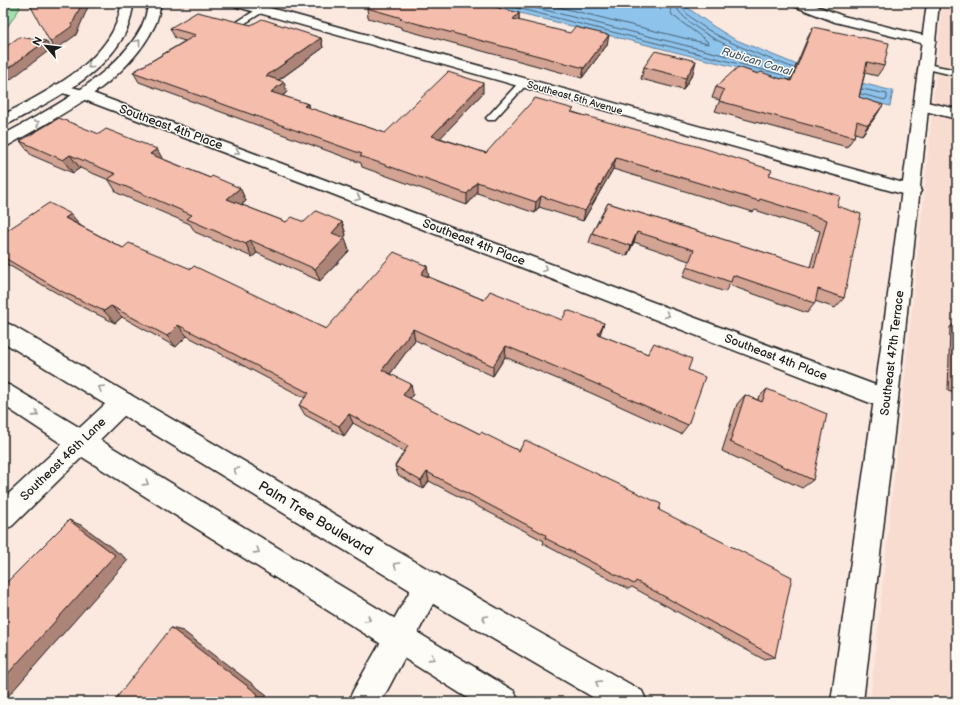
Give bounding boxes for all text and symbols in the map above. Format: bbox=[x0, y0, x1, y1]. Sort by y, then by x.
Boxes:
north arrow bbox=[26, 26, 66, 66]
text: N bbox=[30, 35, 45, 48]
one-way arrow bbox=[133, 40, 140, 47]
water label: Rubican Canal bbox=[720, 45, 794, 78]
one-way arrow bbox=[87, 61, 95, 69]
street label: Southeast 5th Avenue bbox=[526, 79, 624, 117]
street label: Southeast 4th Place bbox=[117, 102, 225, 153]
one-way arrow bbox=[33, 120, 40, 127]
one-way arrow bbox=[233, 147, 240, 155]
one-way arrow bbox=[355, 193, 362, 201]
street label: Southeast 4th Place bbox=[420, 216, 527, 269]
one-way arrow bbox=[542, 264, 549, 272]
street label: Southeast 47th Terrace bbox=[877, 290, 908, 416]
one-way arrow bbox=[663, 311, 670, 319]
street label: Southeast 4th Place bbox=[722, 331, 829, 384]
one-way arrow bbox=[98, 386, 105, 393]
one-way arrow bbox=[32, 409, 39, 417]
street label: Southeast 46th Lane bbox=[17, 415, 109, 504]
one-way arrow bbox=[233, 467, 240, 474]
street label: Palm Tree Boulevard bbox=[255, 477, 376, 559]
one-way arrow bbox=[142, 478, 149, 486]
one-way arrow bbox=[253, 546, 260, 554]
one-way arrow bbox=[393, 563, 400, 570]
one-way arrow bbox=[364, 614, 371, 622]
one-way arrow bbox=[482, 615, 489, 622]
one-way arrow bbox=[428, 654, 435, 661]
one-way arrow bbox=[594, 680, 602, 687]

